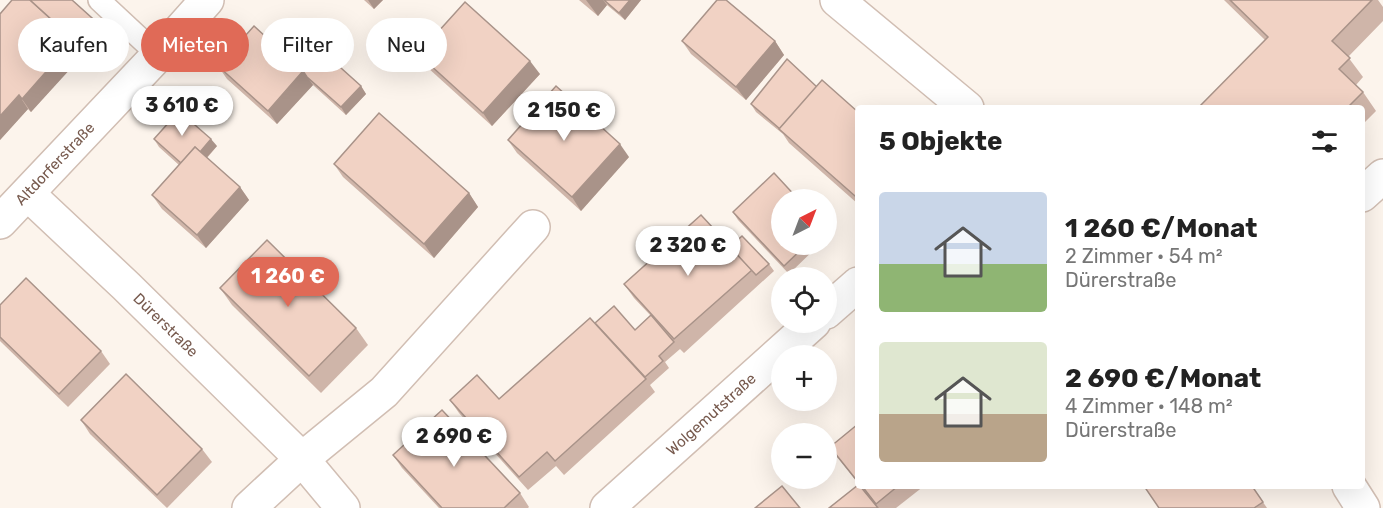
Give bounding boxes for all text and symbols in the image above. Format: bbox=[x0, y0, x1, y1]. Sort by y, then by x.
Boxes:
chip: Kaufen bbox=[18, 18, 129, 72]
chip: Mieten bbox=[141, 18, 249, 72]
chip: Filter bbox=[261, 18, 354, 72]
chip: Neu bbox=[366, 18, 447, 72]
pin: 3 610 € bbox=[127, 86, 237, 137]
pin: 2 150 € bbox=[509, 91, 619, 142]
text: 3 610 € bbox=[145, 93, 219, 117]
text: 2 150 € bbox=[527, 98, 601, 122]
street label: Altdorferstraße bbox=[12, 119, 98, 209]
icon: filters bbox=[1308, 125, 1341, 158]
text: 5 Objekte bbox=[879, 126, 1002, 157]
north arrow bbox=[771, 189, 837, 255]
map controls bbox=[771, 189, 837, 489]
text: 1 260 €/Monat bbox=[1065, 213, 1257, 244]
icon: home bbox=[927, 216, 999, 288]
pin: 2 320 € bbox=[633, 226, 743, 277]
text: 2 320 € bbox=[650, 233, 727, 257]
text: 2 Zimmer · 54 m² bbox=[1065, 244, 1223, 268]
pin: 1 260 € bbox=[233, 257, 343, 308]
text: 1 260 € bbox=[251, 264, 325, 288]
button: locate bbox=[771, 267, 837, 333]
text: Dürerstraße bbox=[1065, 268, 1177, 292]
street label: Dürerstraße bbox=[129, 289, 202, 361]
button: + bbox=[771, 345, 837, 411]
text: 2 690 €/Monat bbox=[1065, 363, 1261, 394]
icon: home bbox=[927, 366, 999, 438]
street label: Wolgemutstraße bbox=[663, 370, 760, 459]
text: 4 Zimmer · 148 m² bbox=[1065, 394, 1233, 418]
pin: 2 690 € bbox=[399, 417, 509, 468]
text: Dürerstraße bbox=[1065, 418, 1177, 442]
button: − bbox=[771, 423, 837, 489]
text: 2 690 € bbox=[416, 424, 492, 448]

